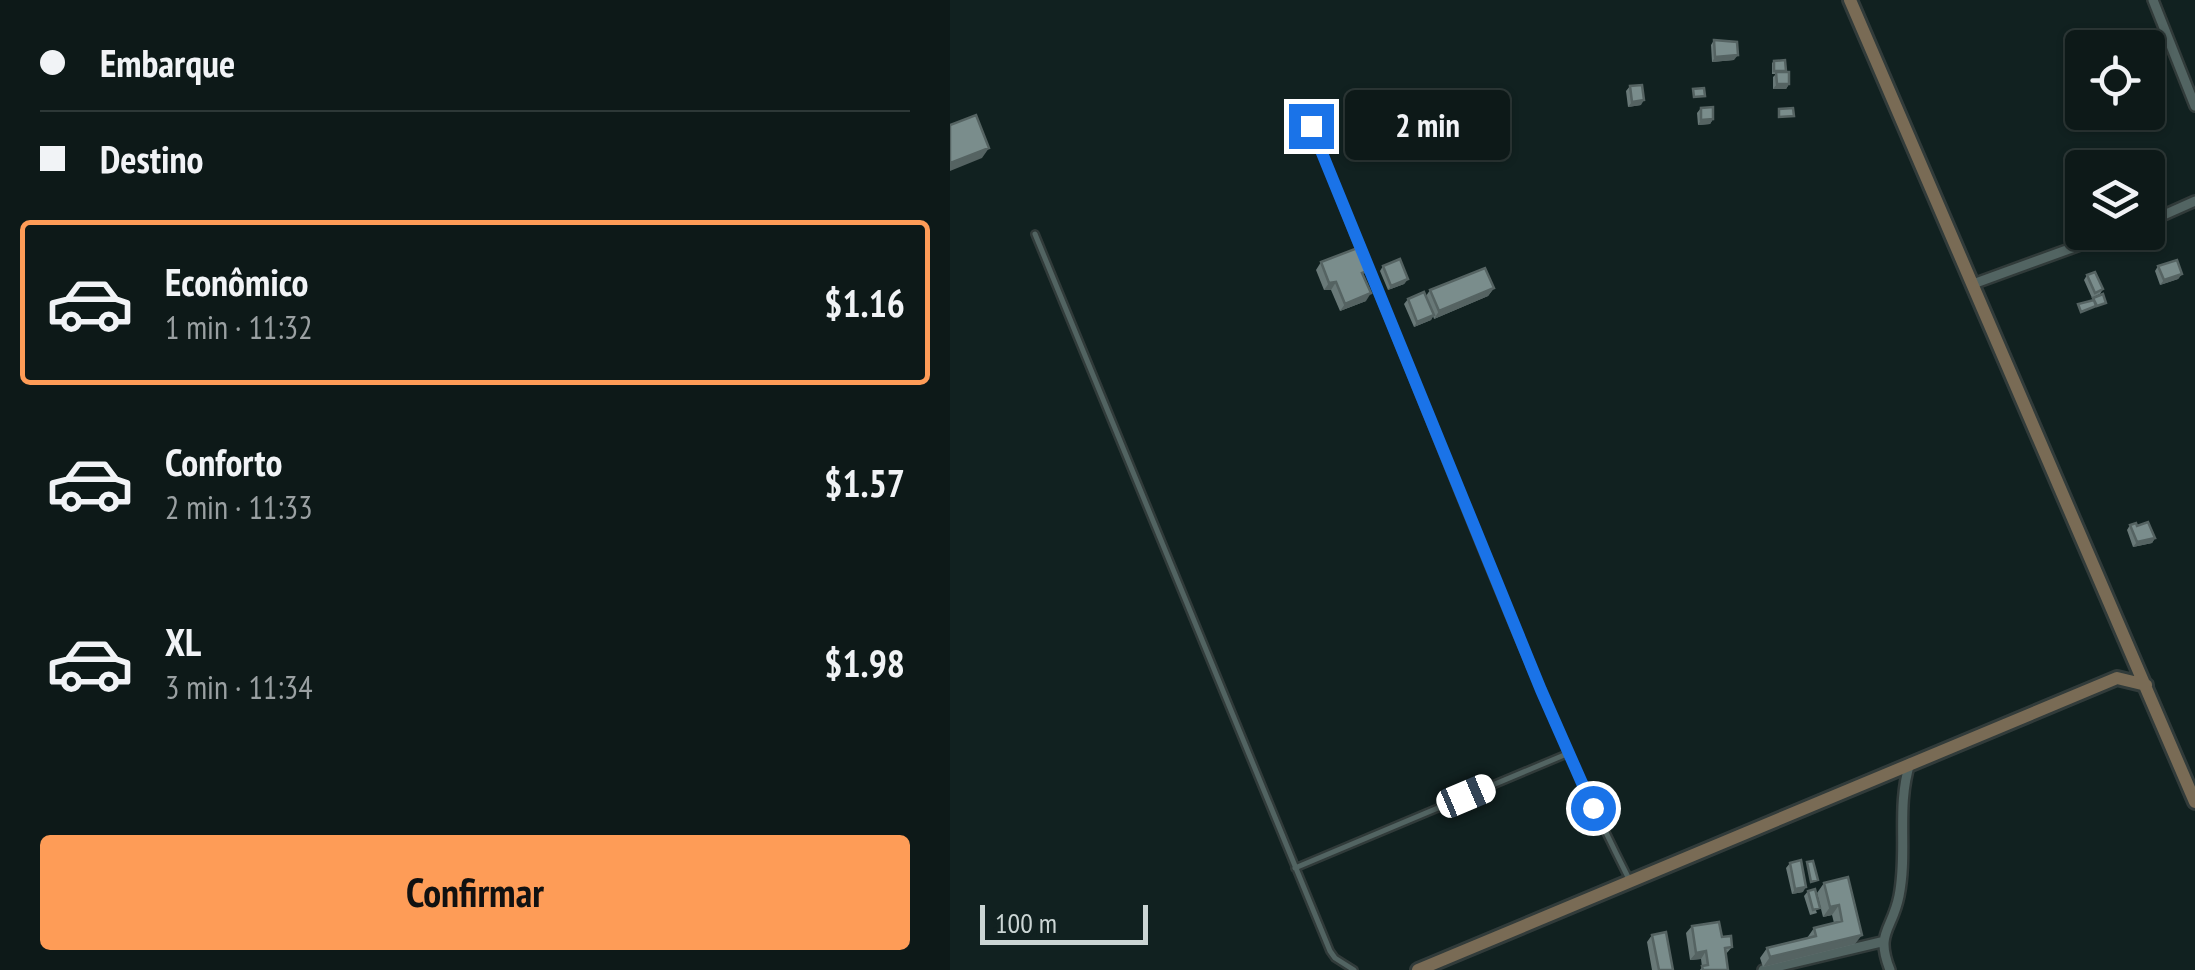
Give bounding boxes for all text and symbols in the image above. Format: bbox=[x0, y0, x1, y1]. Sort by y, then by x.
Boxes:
map controls bbox=[2065, 30, 2165, 250]
button: locate bbox=[2065, 30, 2165, 130]
text: Embarque bbox=[100, 38, 235, 87]
callout: 2 min bbox=[1346, 91, 1511, 161]
route end bbox=[1289, 104, 1334, 149]
text: 2 min bbox=[1395, 104, 1460, 146]
text: Destino bbox=[100, 134, 203, 183]
button: layers bbox=[2065, 150, 2165, 250]
text: Econômico bbox=[165, 257, 309, 306]
icon: car bbox=[45, 258, 135, 348]
text: $1.16 bbox=[824, 278, 905, 327]
text: 1 min · 11:32 bbox=[165, 306, 313, 348]
text: Conforto bbox=[165, 437, 282, 486]
icon: car bbox=[45, 438, 135, 528]
text: $1.57 bbox=[824, 458, 905, 507]
text: 2 min · 11:33 bbox=[165, 486, 313, 528]
text: XL bbox=[165, 617, 201, 666]
icon: car bbox=[45, 618, 135, 708]
text: $1.98 bbox=[824, 638, 905, 687]
text: 3 min · 11:34 bbox=[165, 666, 313, 708]
car bbox=[1433, 770, 1499, 822]
route start bbox=[1571, 786, 1616, 831]
button: Confirmar bbox=[40, 835, 910, 950]
scale bar bbox=[980, 900, 1148, 944]
text: 100 m bbox=[995, 904, 1057, 941]

